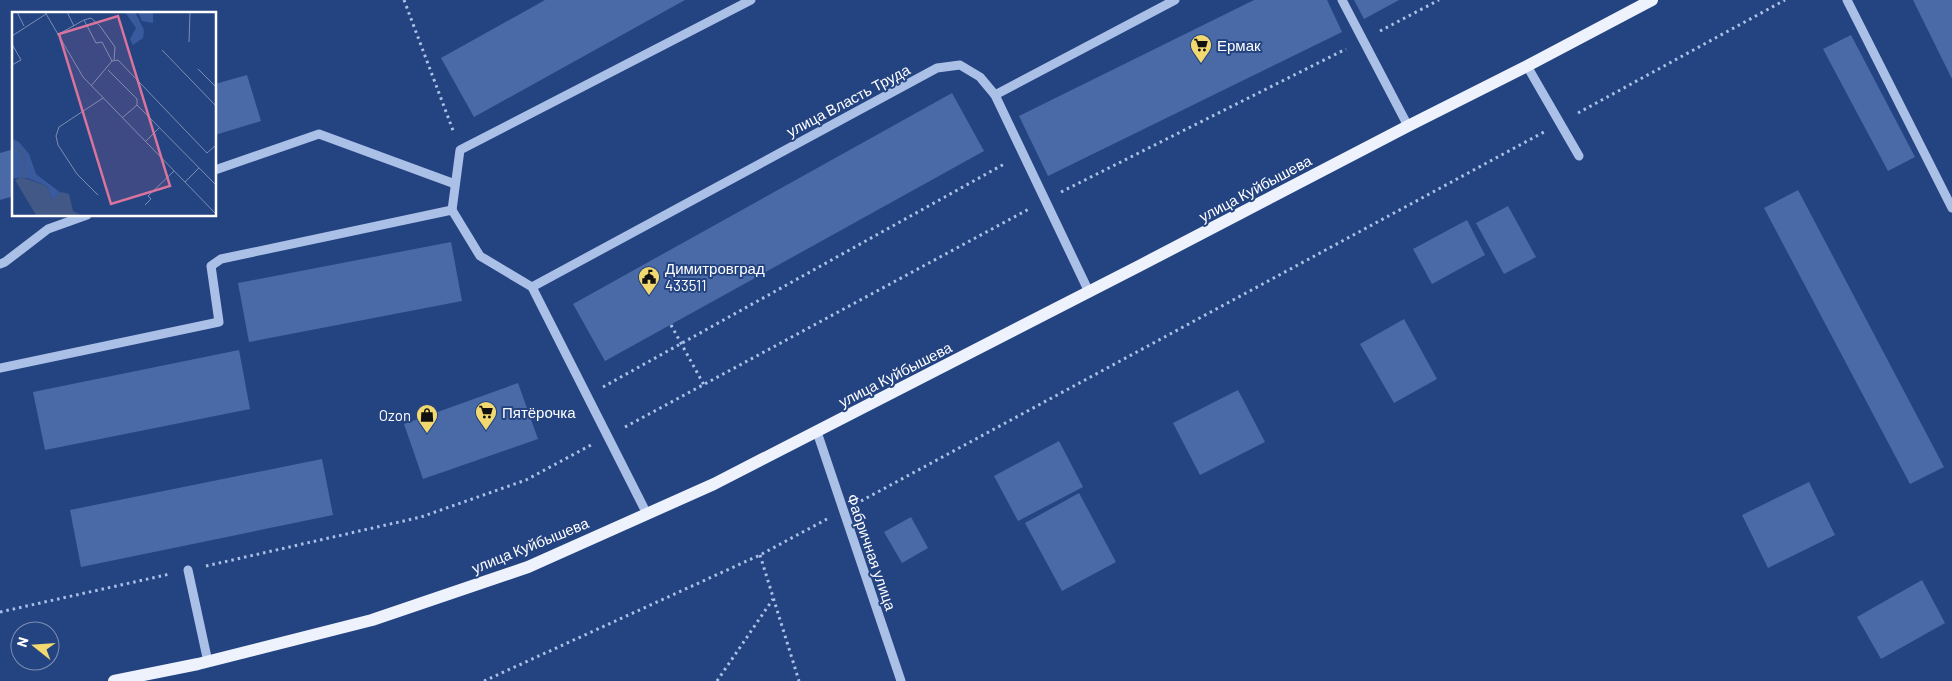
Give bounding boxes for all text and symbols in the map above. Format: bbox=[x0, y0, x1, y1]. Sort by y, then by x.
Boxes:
inset map bbox=[12, 12, 216, 216]
supermarket icon: Ермак bbox=[1189, 33, 1213, 64]
place label: Ермак bbox=[1217, 36, 1261, 54]
street label: улица Власть Труда bbox=[783, 60, 913, 140]
street label: улица Куйбышева bbox=[1196, 150, 1315, 225]
place label: Димитровград 433511 bbox=[665, 259, 765, 294]
public building icon: Димитровград 433511 bbox=[637, 265, 661, 296]
street label: улица Куйбышева bbox=[835, 337, 955, 410]
supermarket icon: Пятёрочка bbox=[474, 400, 498, 431]
shop icon: Ozon bbox=[415, 403, 439, 434]
place label: Пятёрочка bbox=[502, 403, 576, 421]
place label: Ozon bbox=[379, 406, 411, 424]
street label: Фабричная улица bbox=[844, 491, 901, 613]
street label: улица Куйбышева bbox=[469, 513, 592, 577]
north arrow bbox=[10, 621, 60, 671]
text: N bbox=[13, 635, 32, 649]

